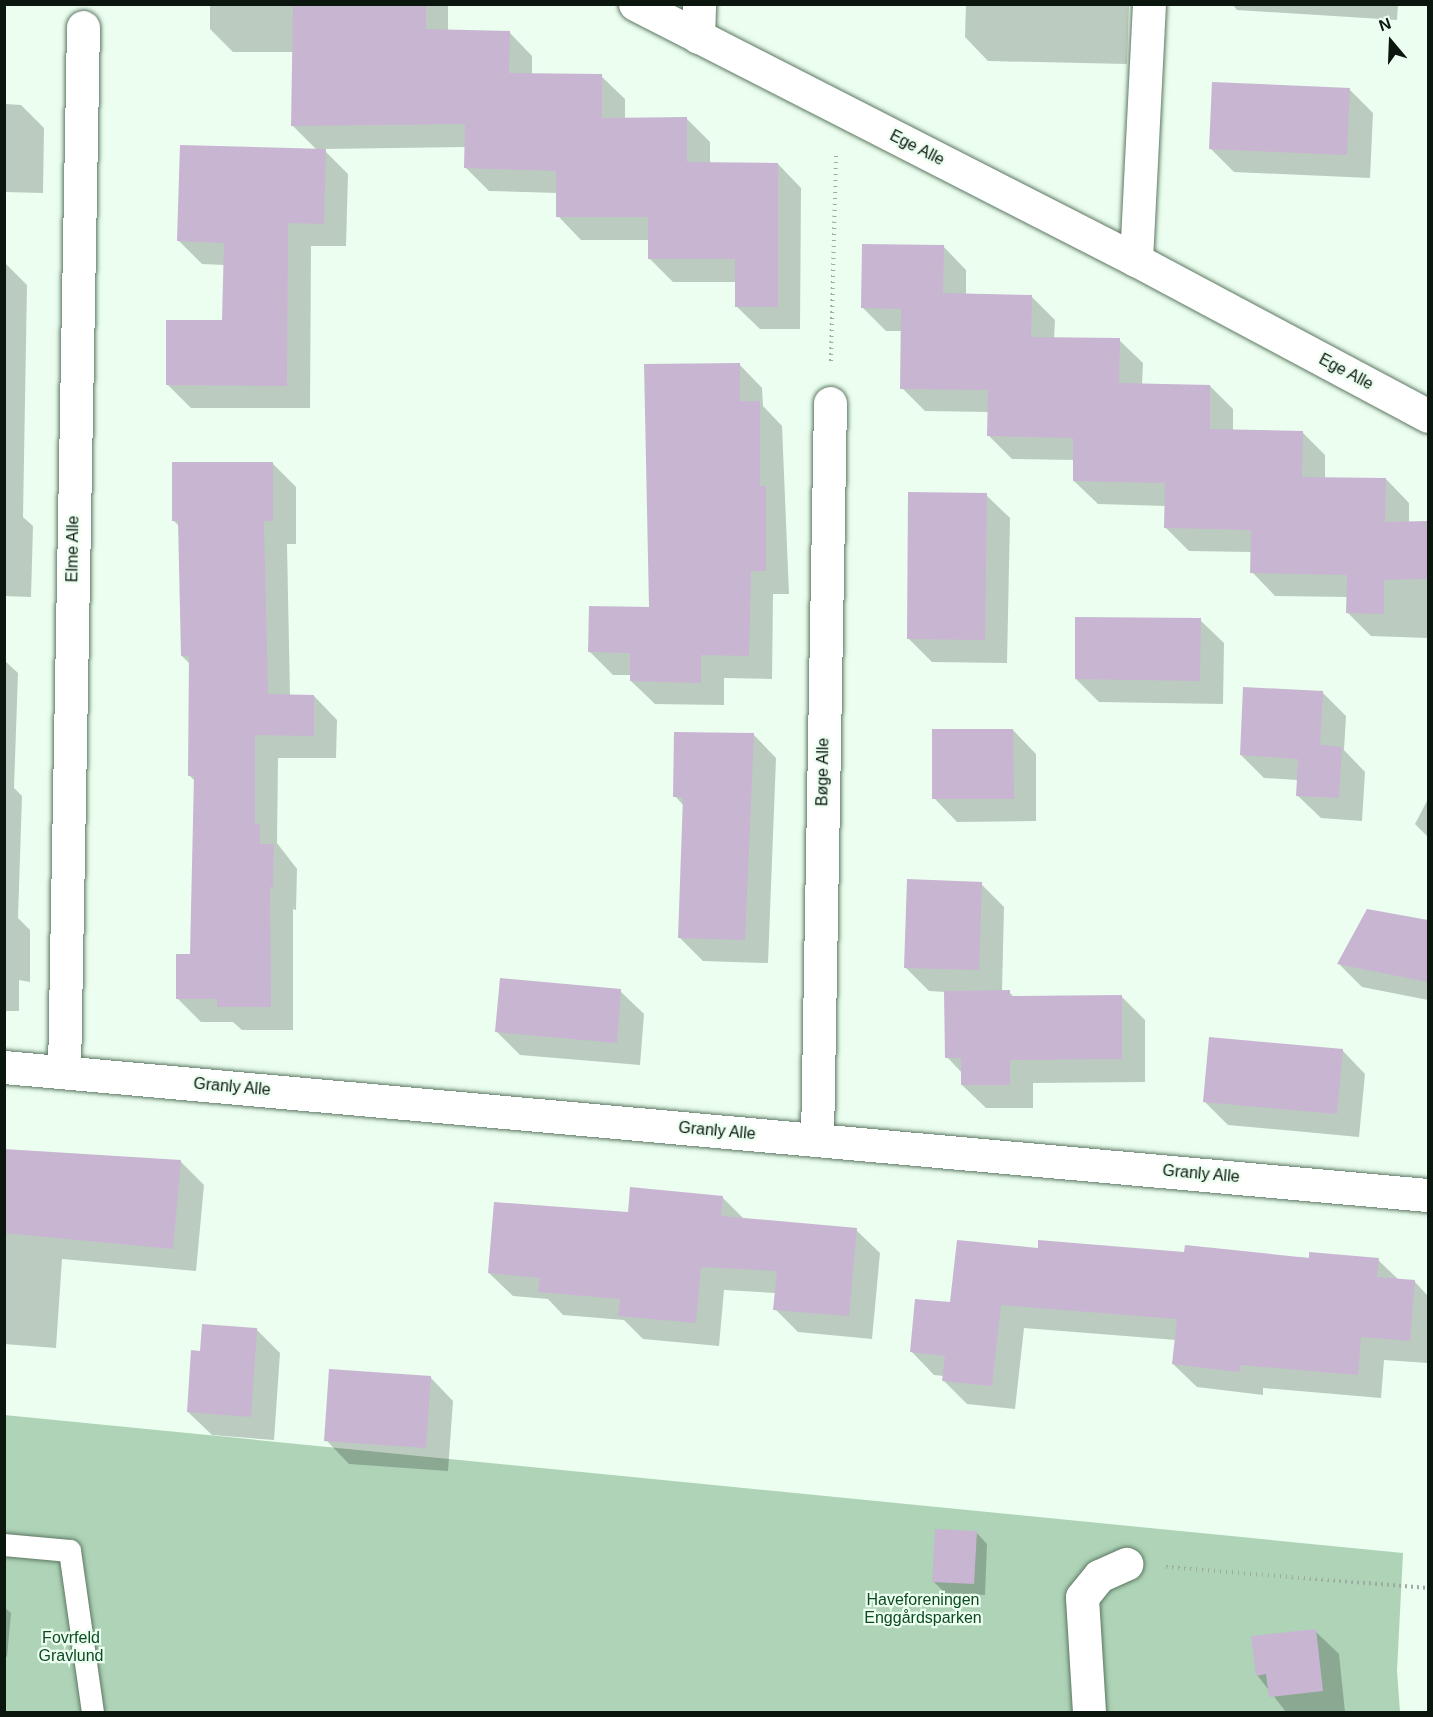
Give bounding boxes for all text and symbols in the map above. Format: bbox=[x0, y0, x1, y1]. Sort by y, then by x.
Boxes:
north arrow bbox=[1361, 12, 1421, 72]
text: N bbox=[1377, 15, 1393, 34]
street label: Ege Alle bbox=[886, 126, 948, 170]
street label: Ege Alle bbox=[1315, 350, 1377, 394]
street label: Elme Alle bbox=[63, 515, 83, 583]
street label: Bøge Alle bbox=[813, 737, 833, 807]
street label: Granly Alle bbox=[192, 1074, 272, 1100]
street label: Granly Alle bbox=[677, 1118, 757, 1144]
street label: Granly Alle bbox=[1161, 1161, 1241, 1187]
park label: Haveforeningen Enggårdsparken bbox=[864, 1590, 982, 1628]
park label: Fovrfeld Gravlund bbox=[39, 1628, 103, 1666]

